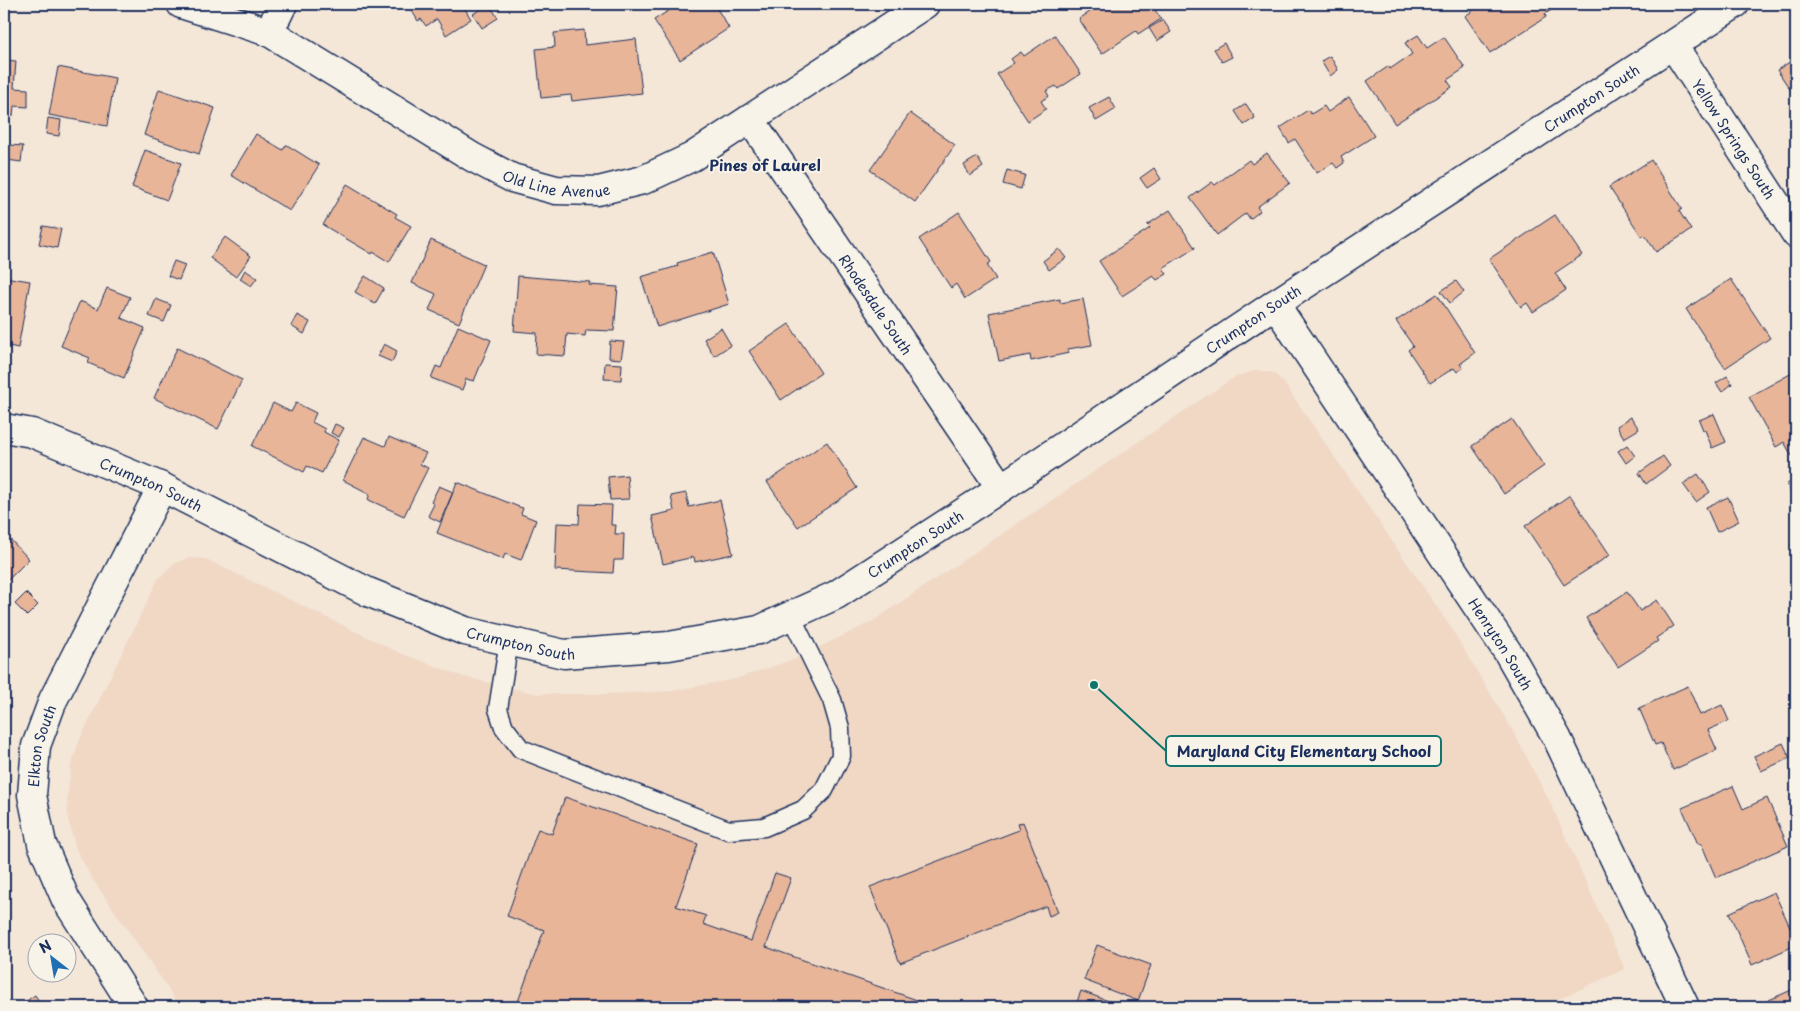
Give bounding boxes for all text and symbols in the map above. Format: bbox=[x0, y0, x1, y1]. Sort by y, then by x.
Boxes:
street label: Crumpton South bbox=[1539, 59, 1643, 137]
street label: Yellow Springs South bbox=[1687, 75, 1781, 203]
district label: Pines of Laurel bbox=[709, 153, 821, 176]
street label: Old Line Avenue bbox=[499, 164, 612, 202]
street label: Rhodesdale South bbox=[834, 250, 918, 359]
street label: Crumpton South bbox=[1201, 279, 1305, 358]
street label: Crumpton South bbox=[96, 452, 206, 516]
street label: Crumpton South bbox=[863, 505, 967, 583]
street label: Henryton South bbox=[1464, 593, 1538, 694]
street label: Crumpton South bbox=[464, 621, 576, 665]
street label: Elkton South bbox=[22, 702, 61, 788]
callout: Maryland City Elementary School bbox=[1166, 736, 1441, 766]
text: Maryland City Elementary School bbox=[1177, 739, 1431, 762]
north arrow bbox=[28, 934, 78, 984]
text: N bbox=[35, 935, 55, 958]

